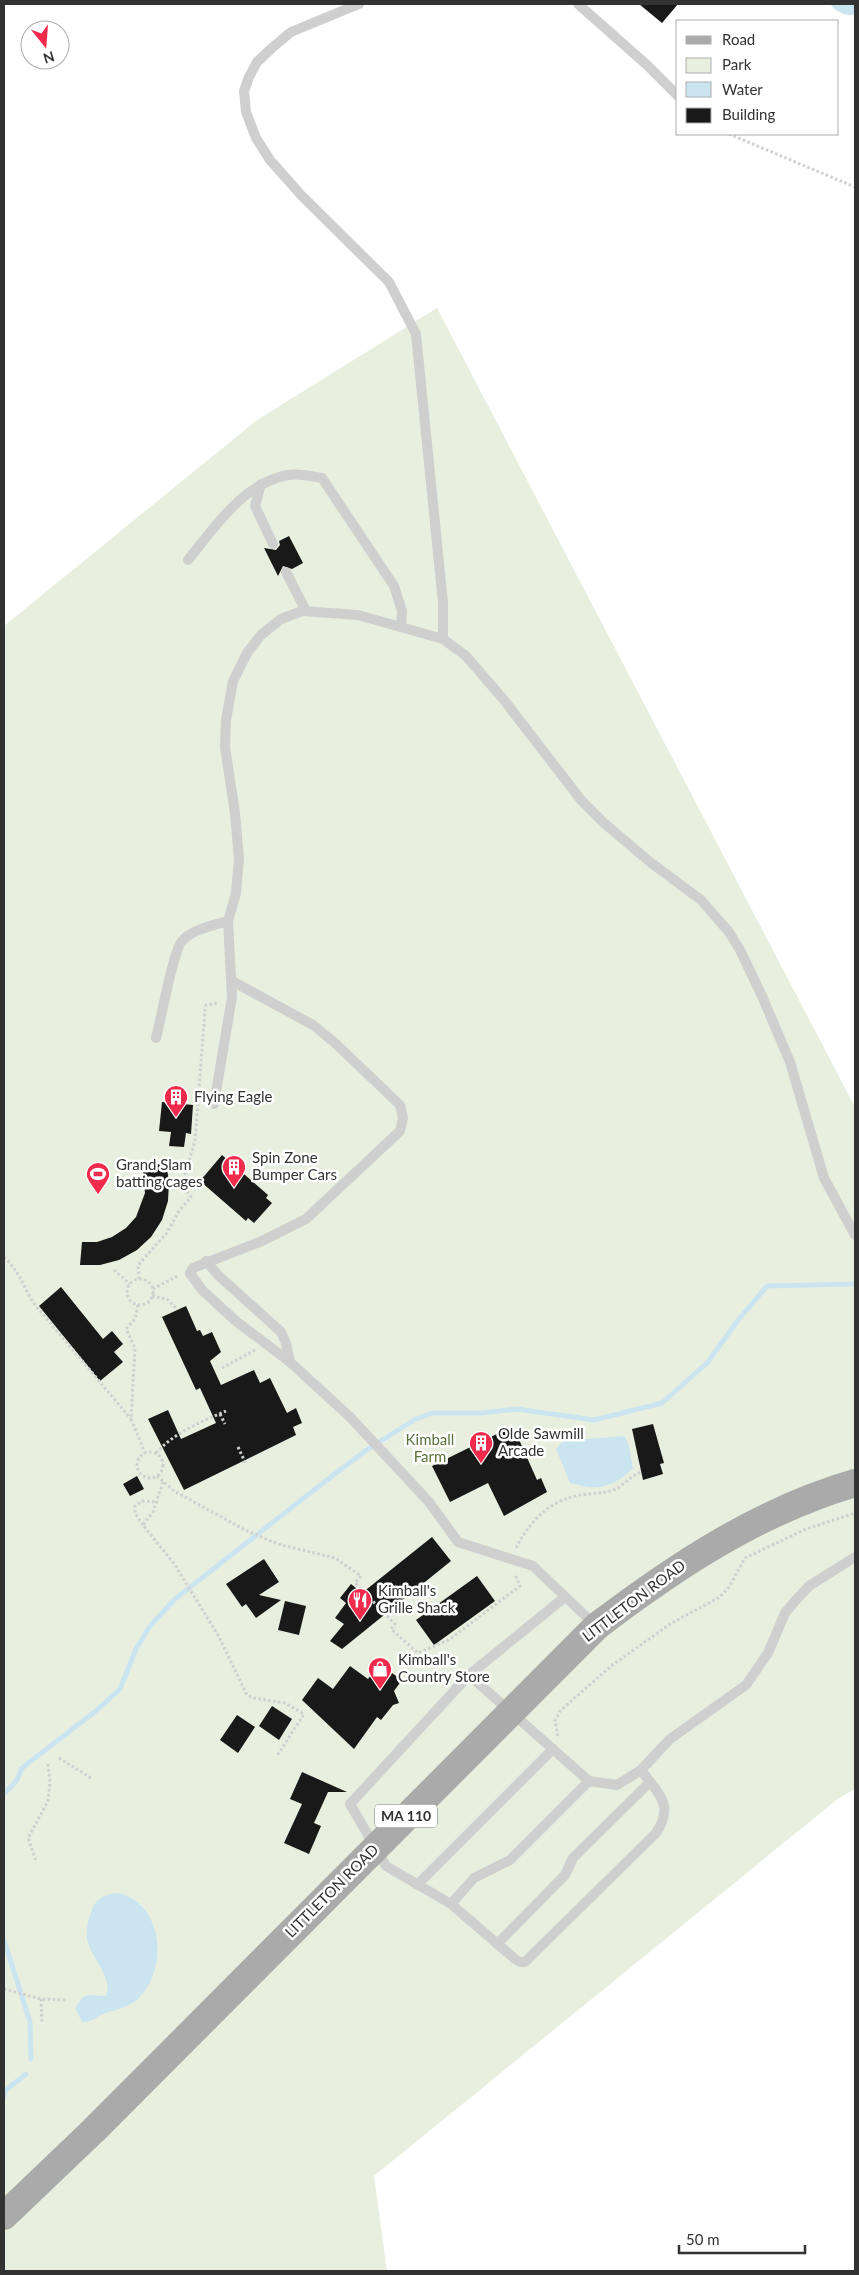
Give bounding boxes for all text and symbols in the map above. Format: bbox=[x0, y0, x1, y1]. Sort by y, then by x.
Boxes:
north arrow bbox=[20, 20, 70, 70]
legend bbox=[676, 20, 839, 135]
text: Road bbox=[722, 30, 755, 48]
text: N bbox=[41, 48, 57, 68]
text: Park bbox=[722, 55, 752, 73]
text: Water bbox=[722, 80, 763, 98]
text: Building bbox=[722, 105, 775, 123]
building icon: Flying Eagle bbox=[163, 1084, 189, 1118]
place label: Flying Eagle bbox=[194, 1087, 273, 1105]
place label: Spin Zone Bumper Cars bbox=[252, 1148, 337, 1183]
building icon: Spin Zone Bumper Cars bbox=[221, 1154, 247, 1188]
place label: Grand Slam batting cages bbox=[116, 1155, 202, 1190]
sports icon: Grand Slam batting cages bbox=[85, 1161, 111, 1195]
place label: Olde Sawmill Arcade bbox=[498, 1424, 584, 1459]
park label: Kimball Farm bbox=[406, 1430, 454, 1465]
building icon: Olde Sawmill Arcade bbox=[468, 1430, 494, 1464]
street label: LITTLETON ROAD bbox=[578, 1556, 688, 1645]
place label: Kimball's Grille Shack bbox=[378, 1581, 456, 1616]
restaurant icon: Kimball's Grille Shack bbox=[347, 1587, 373, 1621]
place label: Kimball's Country Store bbox=[398, 1650, 490, 1685]
shop icon: Kimball's Country Store bbox=[367, 1656, 393, 1690]
road number: MA 110 bbox=[375, 1804, 437, 1828]
street label: LITTLETON ROAD bbox=[281, 1840, 382, 1941]
scale bar bbox=[679, 2222, 805, 2254]
text: 50 m bbox=[686, 2230, 720, 2248]

